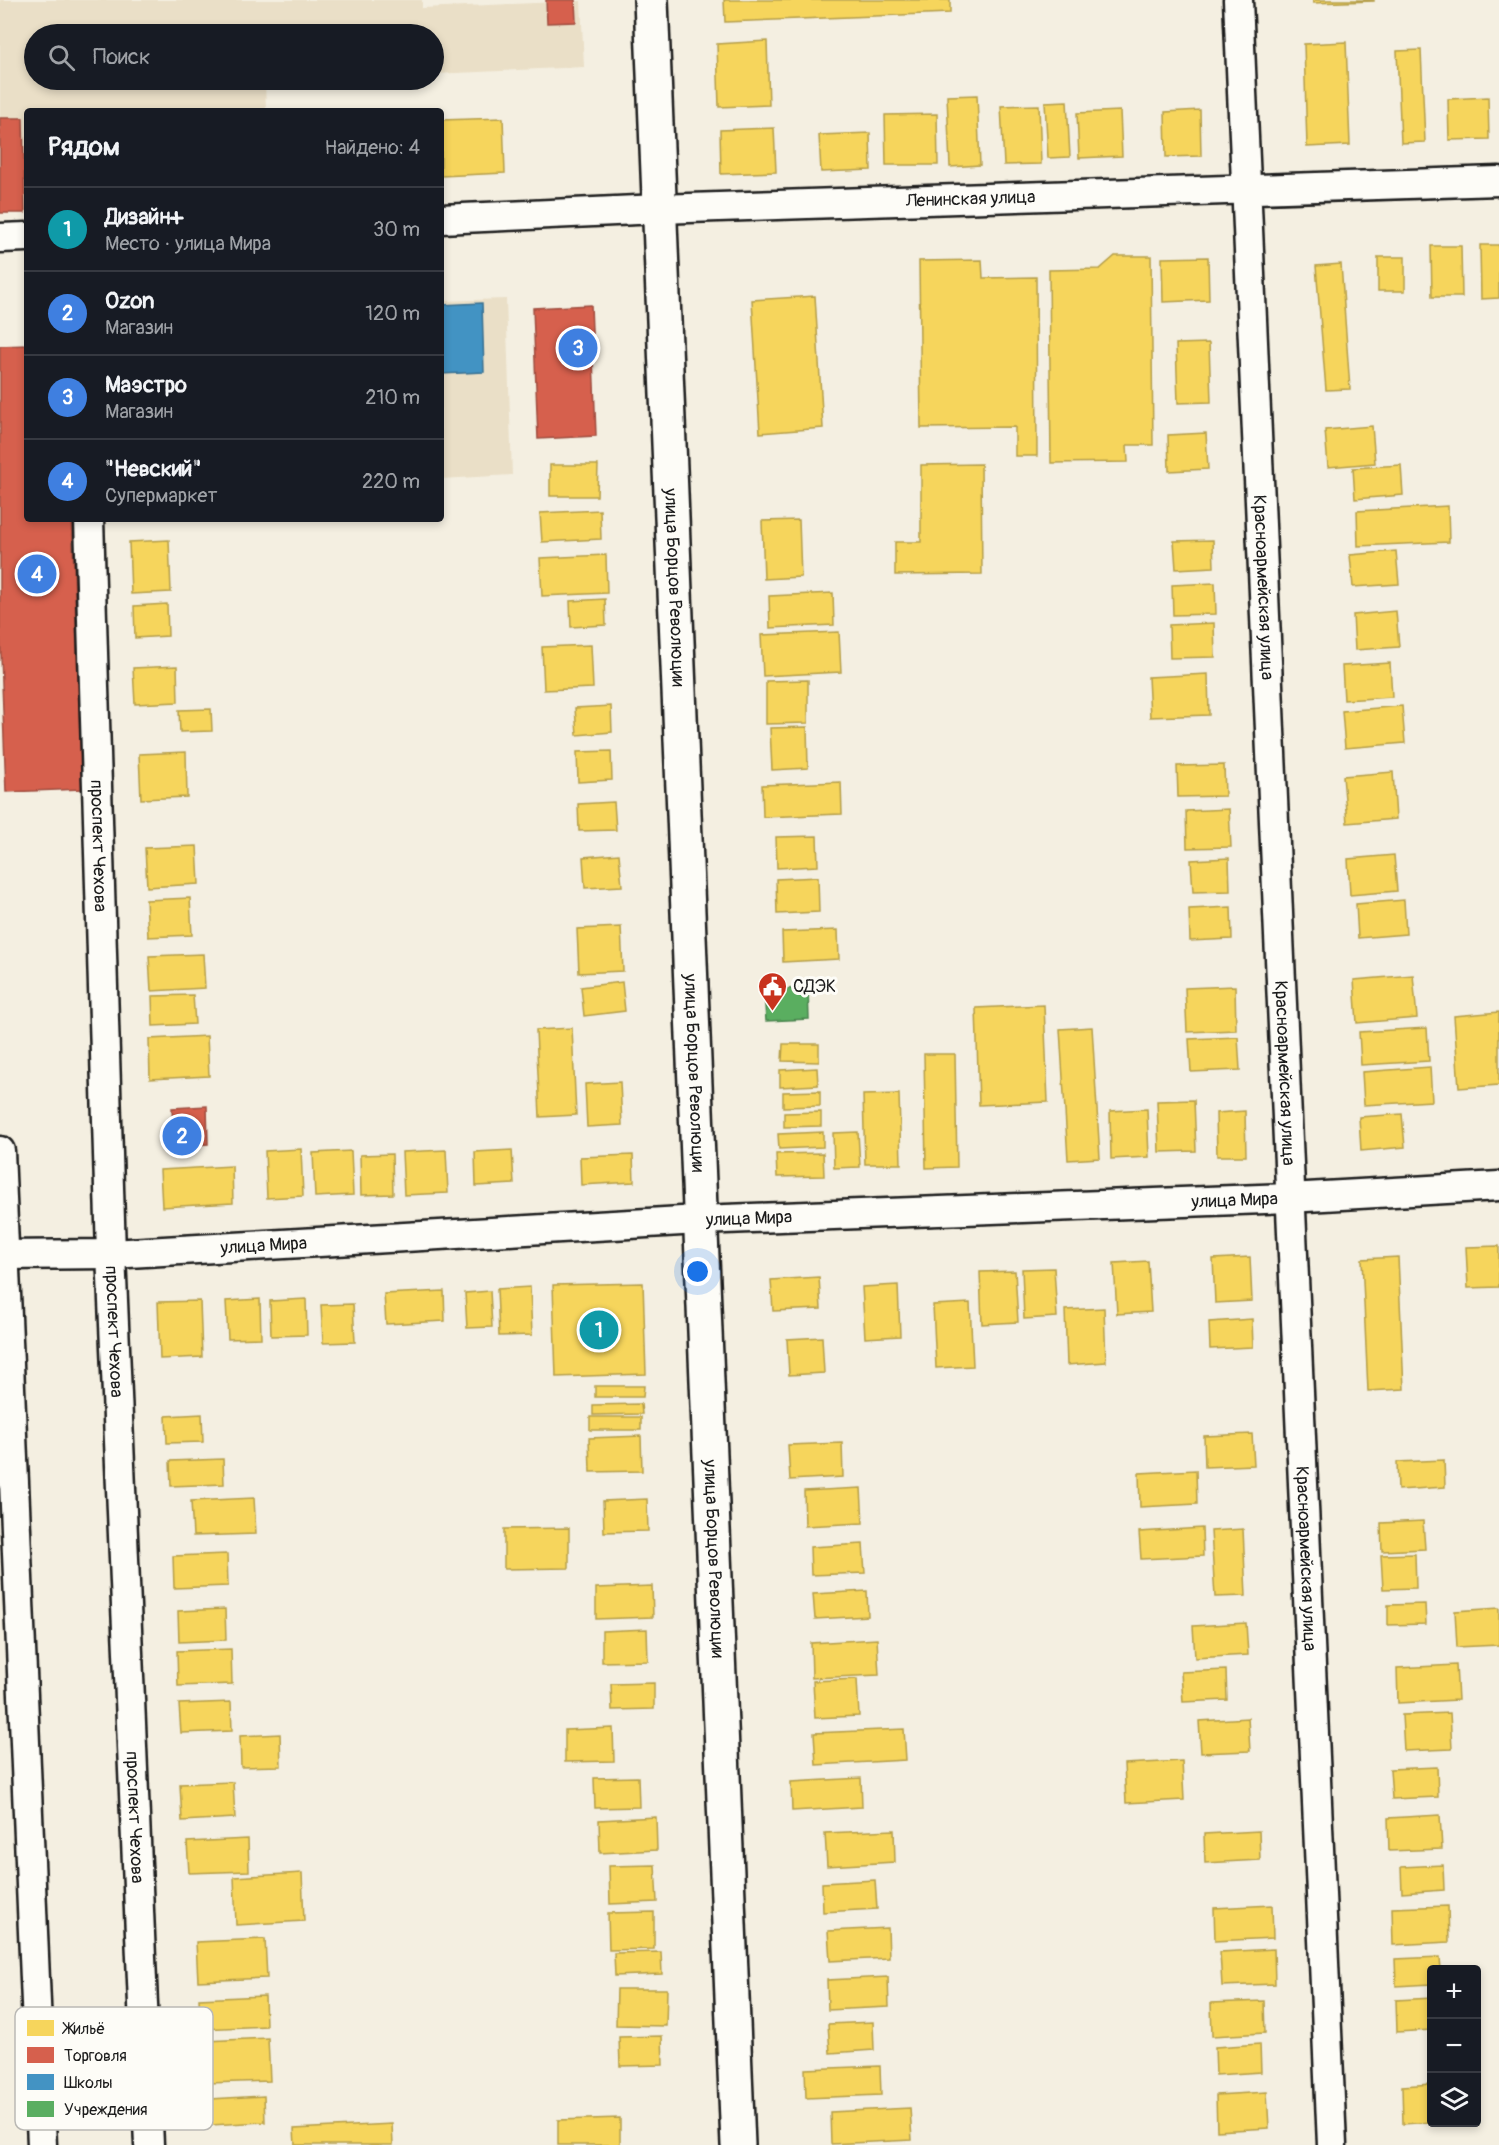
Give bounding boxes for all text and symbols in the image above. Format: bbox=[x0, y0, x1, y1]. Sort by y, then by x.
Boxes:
search box bbox=[24, 24, 444, 90]
icon: search bbox=[45, 41, 78, 74]
text: Поиск bbox=[93, 43, 150, 71]
text: Рядом bbox=[48, 131, 120, 163]
text: Найдено: 4 bbox=[325, 135, 420, 160]
street label: Ленинская улица bbox=[904, 185, 1036, 213]
text: Дизайн+ bbox=[105, 203, 183, 231]
text: 1 bbox=[64, 217, 71, 242]
text: 30 m bbox=[373, 217, 420, 242]
text: Место · улица Мира bbox=[105, 231, 271, 256]
text: Ozon bbox=[105, 287, 154, 315]
text: 2 bbox=[62, 301, 73, 326]
text: 120 m bbox=[365, 301, 420, 326]
text: Магазин bbox=[105, 315, 173, 340]
pin: 3 bbox=[558, 326, 598, 370]
text: Маэстро bbox=[105, 371, 187, 399]
text: 3 bbox=[62, 385, 73, 410]
text: 210 m bbox=[365, 385, 420, 410]
text: Магазин bbox=[105, 399, 173, 424]
text: "Невский" bbox=[105, 455, 201, 483]
text: 4 bbox=[62, 469, 73, 494]
text: 220 m bbox=[362, 469, 420, 494]
text: Супермаркет bbox=[105, 483, 217, 508]
street label: улица Борцов Революции bbox=[659, 487, 690, 687]
street label: Красноармейская улица bbox=[1248, 494, 1279, 681]
pin: 4 bbox=[18, 552, 57, 596]
street label: проспект Чехова bbox=[85, 779, 112, 912]
public building icon: СДЭК bbox=[756, 970, 788, 1012]
street label: улица Борцов Революции bbox=[678, 972, 710, 1173]
place label: СДЭК bbox=[793, 975, 836, 998]
street label: Красноармейская улица bbox=[1269, 980, 1300, 1166]
pin: 2 bbox=[162, 1114, 201, 1158]
street label: улица Мира bbox=[1190, 1187, 1278, 1214]
street label: улица Мира bbox=[704, 1206, 793, 1232]
street label: улица Мира bbox=[219, 1232, 308, 1260]
your location bbox=[683, 1257, 712, 1286]
street label: проспект Чехова bbox=[100, 1265, 128, 1398]
pin: 1 bbox=[580, 1308, 618, 1352]
street label: улица Борцов Революции bbox=[698, 1458, 729, 1658]
street label: Красноармейская улица bbox=[1290, 1465, 1321, 1652]
street label: проспект Чехова bbox=[120, 1751, 149, 1884]
map controls bbox=[1427, 1965, 1481, 2127]
button: + bbox=[1427, 1965, 1481, 2019]
legend bbox=[15, 2007, 213, 2130]
text: Жильё bbox=[61, 2019, 105, 2039]
button: − bbox=[1427, 2019, 1481, 2073]
text: Торговля bbox=[64, 2046, 127, 2066]
text: Школы bbox=[64, 2073, 113, 2093]
button: layers bbox=[1427, 2073, 1481, 2127]
text: Учреждения bbox=[64, 2100, 147, 2120]

